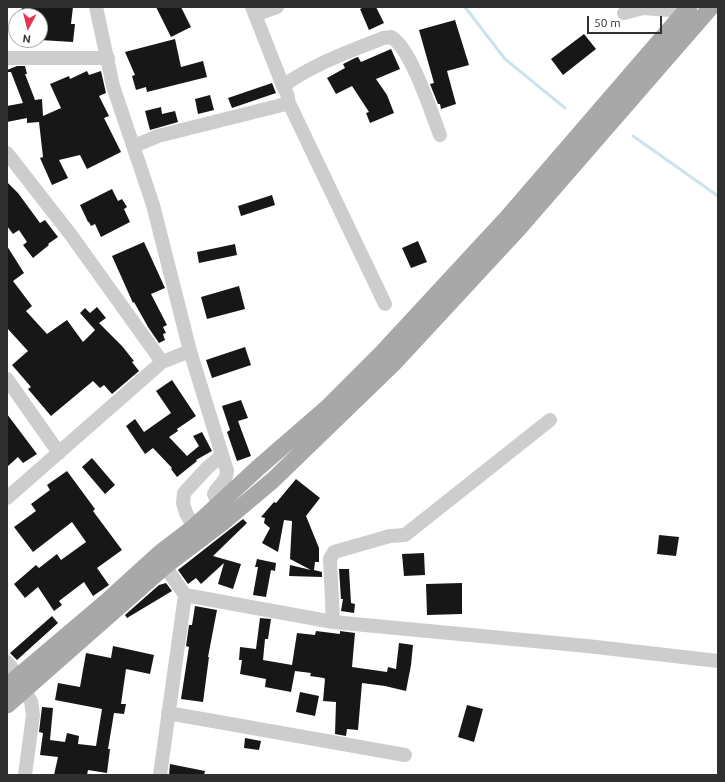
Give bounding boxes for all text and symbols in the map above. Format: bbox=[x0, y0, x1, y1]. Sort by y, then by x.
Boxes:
north arrow bbox=[8, 8, 48, 48]
scale bar bbox=[589, 8, 664, 34]
text: 50 m bbox=[594, 16, 621, 29]
text: N bbox=[22, 32, 31, 45]

